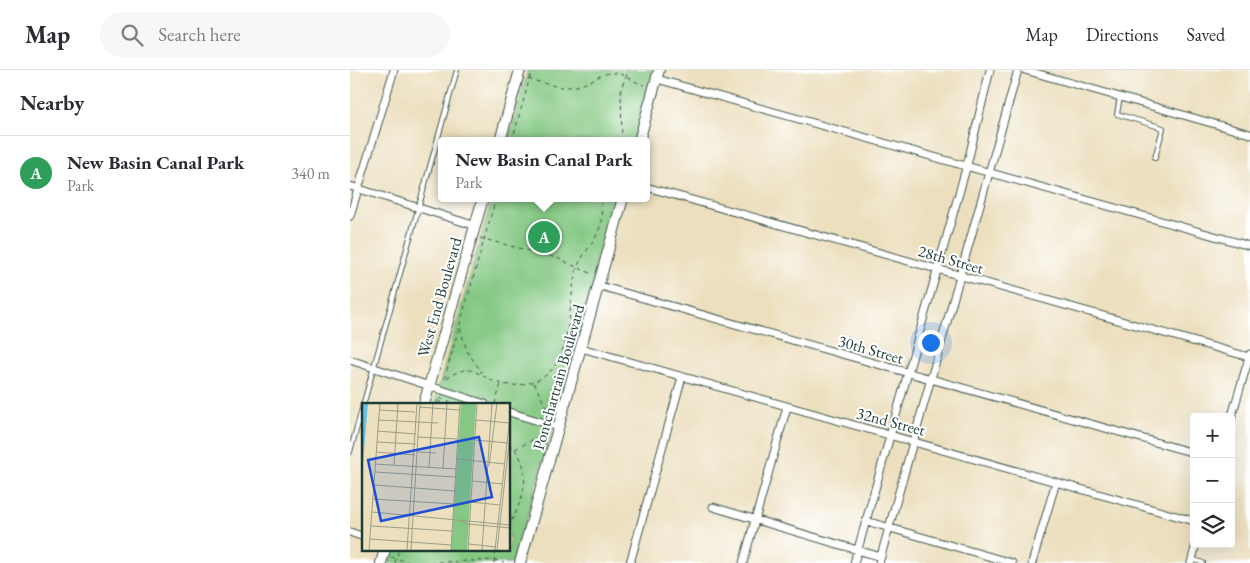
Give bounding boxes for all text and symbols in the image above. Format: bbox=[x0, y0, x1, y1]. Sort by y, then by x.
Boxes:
search box bbox=[100, 12, 450, 57]
text: Map bbox=[25, 19, 70, 50]
icon: search bbox=[118, 21, 146, 49]
text: Search here bbox=[158, 22, 241, 47]
text: Map bbox=[1026, 23, 1058, 46]
text: Directions bbox=[1086, 23, 1158, 46]
text: Saved bbox=[1186, 23, 1225, 46]
text: Nearby bbox=[20, 89, 84, 116]
popup bbox=[438, 137, 650, 202]
text: New Basin Canal Park bbox=[455, 147, 633, 172]
text: New Basin Canal Park bbox=[67, 150, 244, 175]
text: A bbox=[30, 163, 42, 184]
text: 340 m bbox=[291, 163, 330, 184]
text: Park bbox=[455, 172, 483, 193]
text: Park bbox=[67, 175, 94, 196]
pin: A bbox=[528, 218, 560, 256]
street label: West End Boulevard bbox=[412, 234, 467, 360]
street label: 28th Street bbox=[916, 240, 986, 279]
street label: Pontchartrain Boulevard bbox=[528, 301, 590, 452]
street label: 30th Street bbox=[836, 330, 906, 369]
your location bbox=[918, 330, 944, 356]
street label: 32nd Street bbox=[854, 402, 928, 441]
inset map bbox=[362, 403, 510, 550]
map controls bbox=[1190, 413, 1235, 548]
button: + bbox=[1190, 413, 1235, 458]
button: − bbox=[1190, 458, 1235, 503]
button: layers bbox=[1190, 503, 1235, 548]

